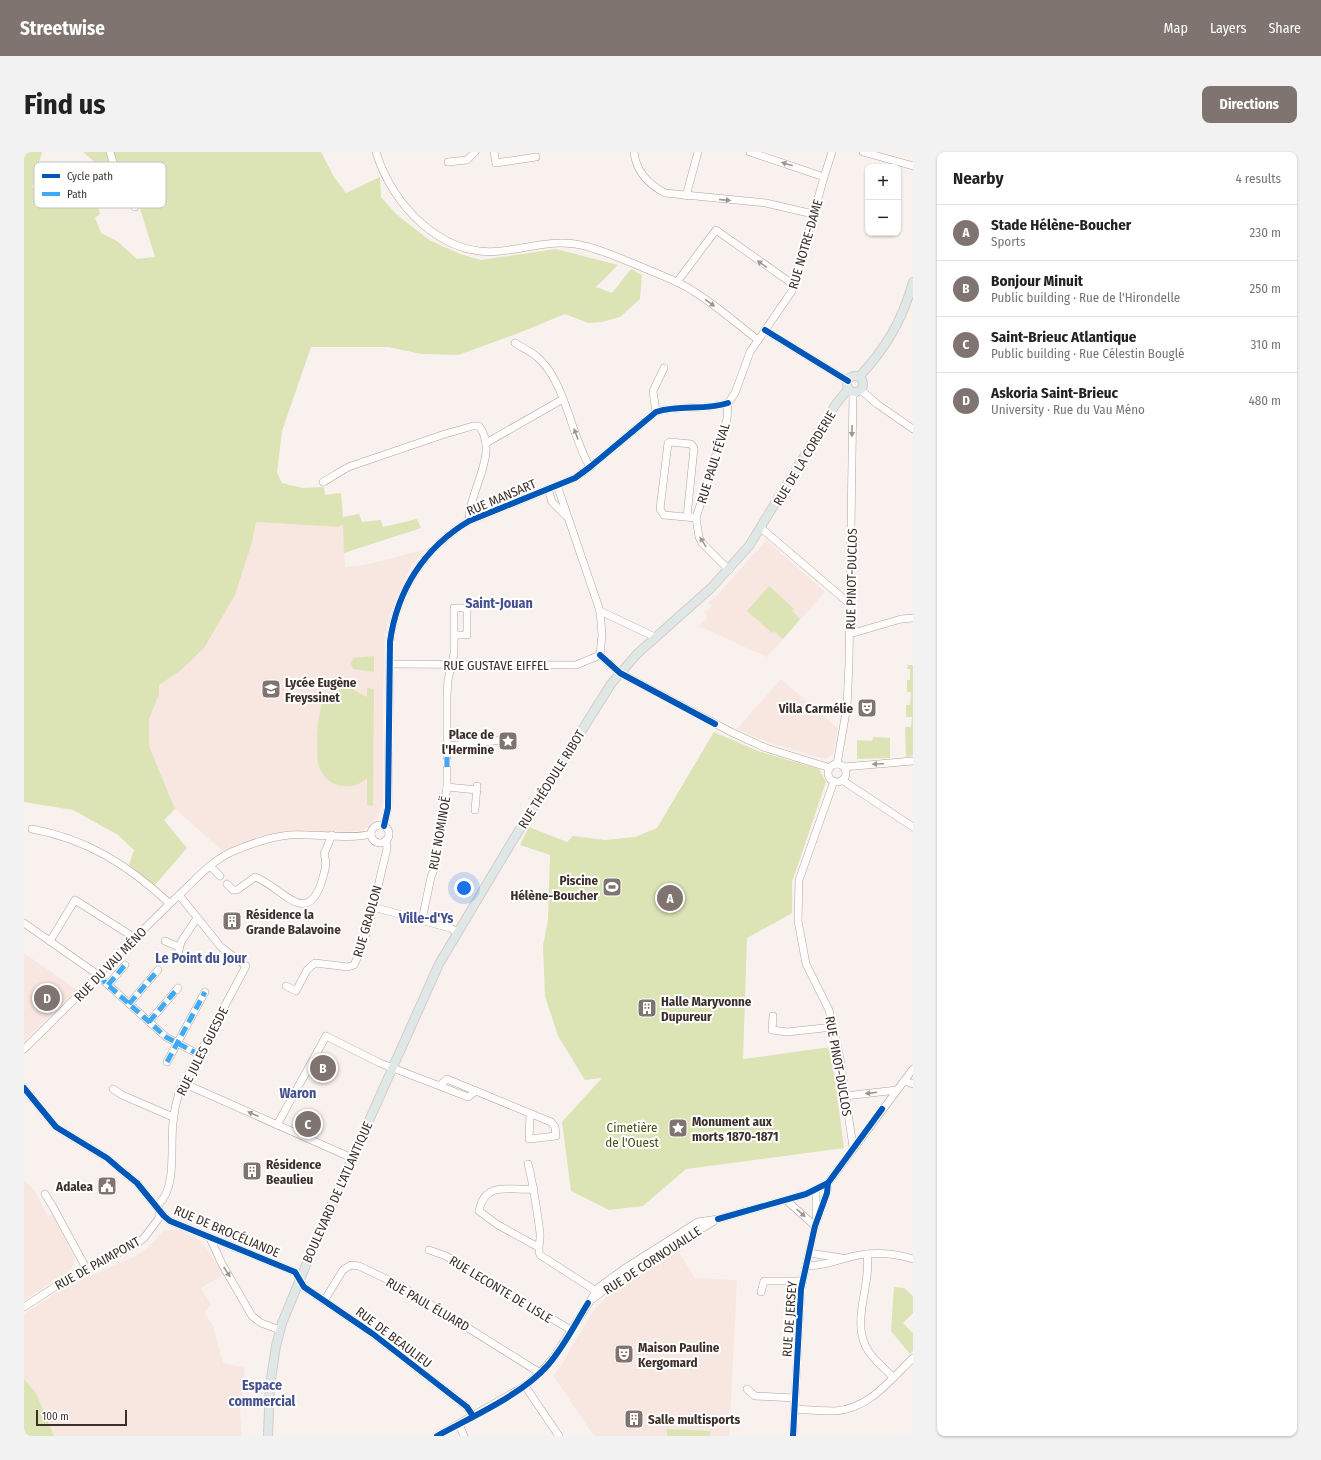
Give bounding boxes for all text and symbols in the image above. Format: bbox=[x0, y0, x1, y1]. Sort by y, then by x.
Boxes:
text: Streetwise bbox=[20, 17, 105, 40]
text: Map bbox=[1164, 20, 1188, 37]
text: Layers bbox=[1210, 20, 1246, 37]
text: Share bbox=[1268, 20, 1301, 37]
button: Directions bbox=[1202, 86, 1297, 123]
text: Find us bbox=[24, 88, 106, 121]
one-way arrow bbox=[781, 161, 793, 167]
legend bbox=[34, 162, 166, 208]
map controls bbox=[865, 164, 901, 236]
button: + bbox=[865, 164, 901, 200]
text: Nearby bbox=[953, 168, 1004, 189]
text: Cycle path bbox=[67, 170, 113, 183]
text: 4 results bbox=[1235, 171, 1281, 186]
text: Path bbox=[67, 188, 87, 201]
one-way arrow bbox=[719, 197, 731, 203]
street label: RUE NOTRE-DAME bbox=[785, 197, 825, 291]
button: − bbox=[865, 200, 901, 236]
text: Stade Hélène-Boucher bbox=[991, 216, 1131, 234]
text: A bbox=[962, 225, 970, 240]
text: 230 m bbox=[1250, 225, 1281, 240]
text: Sports bbox=[991, 234, 1026, 249]
one-way arrow bbox=[756, 259, 767, 268]
text: Bonjour Minuit bbox=[991, 272, 1083, 290]
text: B bbox=[962, 281, 970, 296]
text: 250 m bbox=[1249, 281, 1281, 296]
text: Public building · Rue de l'Hirondelle bbox=[991, 290, 1180, 305]
one-way arrow bbox=[705, 299, 715, 307]
text: Saint-Brieuc Atlantique bbox=[991, 328, 1136, 346]
text: C bbox=[963, 337, 969, 352]
text: 310 m bbox=[1251, 337, 1281, 352]
text: Public building · Rue Célestin Bouglé bbox=[991, 346, 1185, 361]
text: Askoria Saint-Brieuc bbox=[991, 384, 1118, 402]
text: D bbox=[962, 393, 970, 408]
text: 480 m bbox=[1248, 393, 1281, 408]
text: University · Rue du Vau Méno bbox=[991, 402, 1145, 417]
street label: RUE DE LA CORDERIE bbox=[770, 408, 839, 508]
street label: RUE PAUL FÉVAL bbox=[694, 421, 733, 505]
one-way arrow bbox=[849, 425, 855, 438]
one-way arrow bbox=[572, 427, 578, 439]
street label: RUE MANSART bbox=[464, 476, 538, 519]
street label: RUE PINOT-DUCLOS bbox=[843, 528, 860, 630]
one-way arrow bbox=[699, 536, 706, 548]
district label: Saint-Jouan bbox=[465, 595, 533, 612]
street label: RUE GUSTAVE EIFFEL bbox=[443, 658, 549, 673]
place label: Lycée Eugène Freyssinet bbox=[285, 675, 357, 705]
school or university icon: Lycée Eugène Freyssinet bbox=[260, 678, 282, 700]
theatre icon: Villa Carmélie bbox=[856, 697, 878, 719]
place label: Villa Carmélie bbox=[778, 701, 853, 716]
place label: Place de l'Hermine bbox=[442, 727, 494, 757]
street label: RUE THÉODULE RIBOT bbox=[515, 727, 588, 831]
place icon: Place de l'Hermine bbox=[497, 730, 519, 752]
one-way arrow bbox=[872, 760, 884, 767]
street label: RUE NOMINOË bbox=[426, 795, 453, 871]
place label: Piscine Hélène-Boucher bbox=[510, 873, 598, 903]
sports icon: Piscine Hélène-Boucher bbox=[601, 876, 623, 898]
your location bbox=[454, 878, 474, 898]
pin: A bbox=[657, 883, 683, 913]
street label: RUE GRADLON bbox=[350, 884, 385, 959]
place label: Résidence la Grande Balavoine bbox=[246, 907, 341, 937]
building icon: Résidence la Grande Balavoine bbox=[221, 910, 243, 932]
district label: Ville-d'Ys bbox=[398, 910, 453, 927]
street label: RUE DU VAU MÉNO bbox=[71, 924, 150, 1005]
district label: Le Point du Jour bbox=[155, 950, 248, 967]
pin: D bbox=[34, 983, 60, 1013]
place label: Halle Maryvonne Dupureur bbox=[661, 994, 752, 1024]
building icon: Halle Maryvonne Dupureur bbox=[636, 997, 658, 1019]
street label: RUE JULES GUESDE bbox=[174, 1004, 231, 1098]
street label: RUE PINOT-DUCLOS bbox=[822, 1015, 855, 1117]
pin: B bbox=[310, 1053, 336, 1083]
district label: Waron bbox=[280, 1085, 316, 1102]
one-way arrow bbox=[865, 1090, 877, 1096]
pin: C bbox=[295, 1109, 321, 1139]
one-way arrow bbox=[247, 1111, 258, 1117]
place label: Monument aux morts 1870-1871 bbox=[692, 1114, 778, 1144]
place icon: Monument aux morts 1870-1871 bbox=[667, 1117, 689, 1139]
street label: BOULEVARD DE L'ATLANTIQUE bbox=[299, 1119, 375, 1265]
park label: Cimetière de l'Ouest bbox=[605, 1120, 659, 1150]
place label: Résidence Beaulieu bbox=[266, 1157, 322, 1187]
building icon: Résidence Beaulieu bbox=[241, 1160, 263, 1182]
public building icon: Adalea bbox=[96, 1175, 118, 1197]
place label: Adalea bbox=[55, 1179, 94, 1194]
street label: RUE DE BROCÉLIANDE bbox=[172, 1202, 282, 1260]
one-way arrow bbox=[796, 1208, 806, 1217]
street label: RUE DE CORNOUAILLE bbox=[601, 1223, 704, 1298]
street label: RUE DE PAIMPONT bbox=[52, 1234, 142, 1293]
street label: RUE LECONTE DE LISLE bbox=[447, 1253, 555, 1326]
one-way arrow bbox=[224, 1266, 231, 1278]
street label: RUE PAUL ÉLUARD bbox=[383, 1275, 472, 1334]
street label: RUE DE JERSEY bbox=[779, 1280, 800, 1358]
street label: RUE DE BEAULIEU bbox=[353, 1304, 435, 1371]
place label: Maison Pauline Kergomard bbox=[638, 1340, 720, 1370]
theatre icon: Maison Pauline Kergomard bbox=[613, 1343, 635, 1365]
district label: Espace commercial bbox=[229, 1377, 296, 1410]
scale bar bbox=[36, 1408, 127, 1427]
building icon: Salle multisports bbox=[623, 1408, 645, 1430]
text: 100 m bbox=[42, 1410, 69, 1423]
place label: Salle multisports bbox=[648, 1412, 741, 1427]

